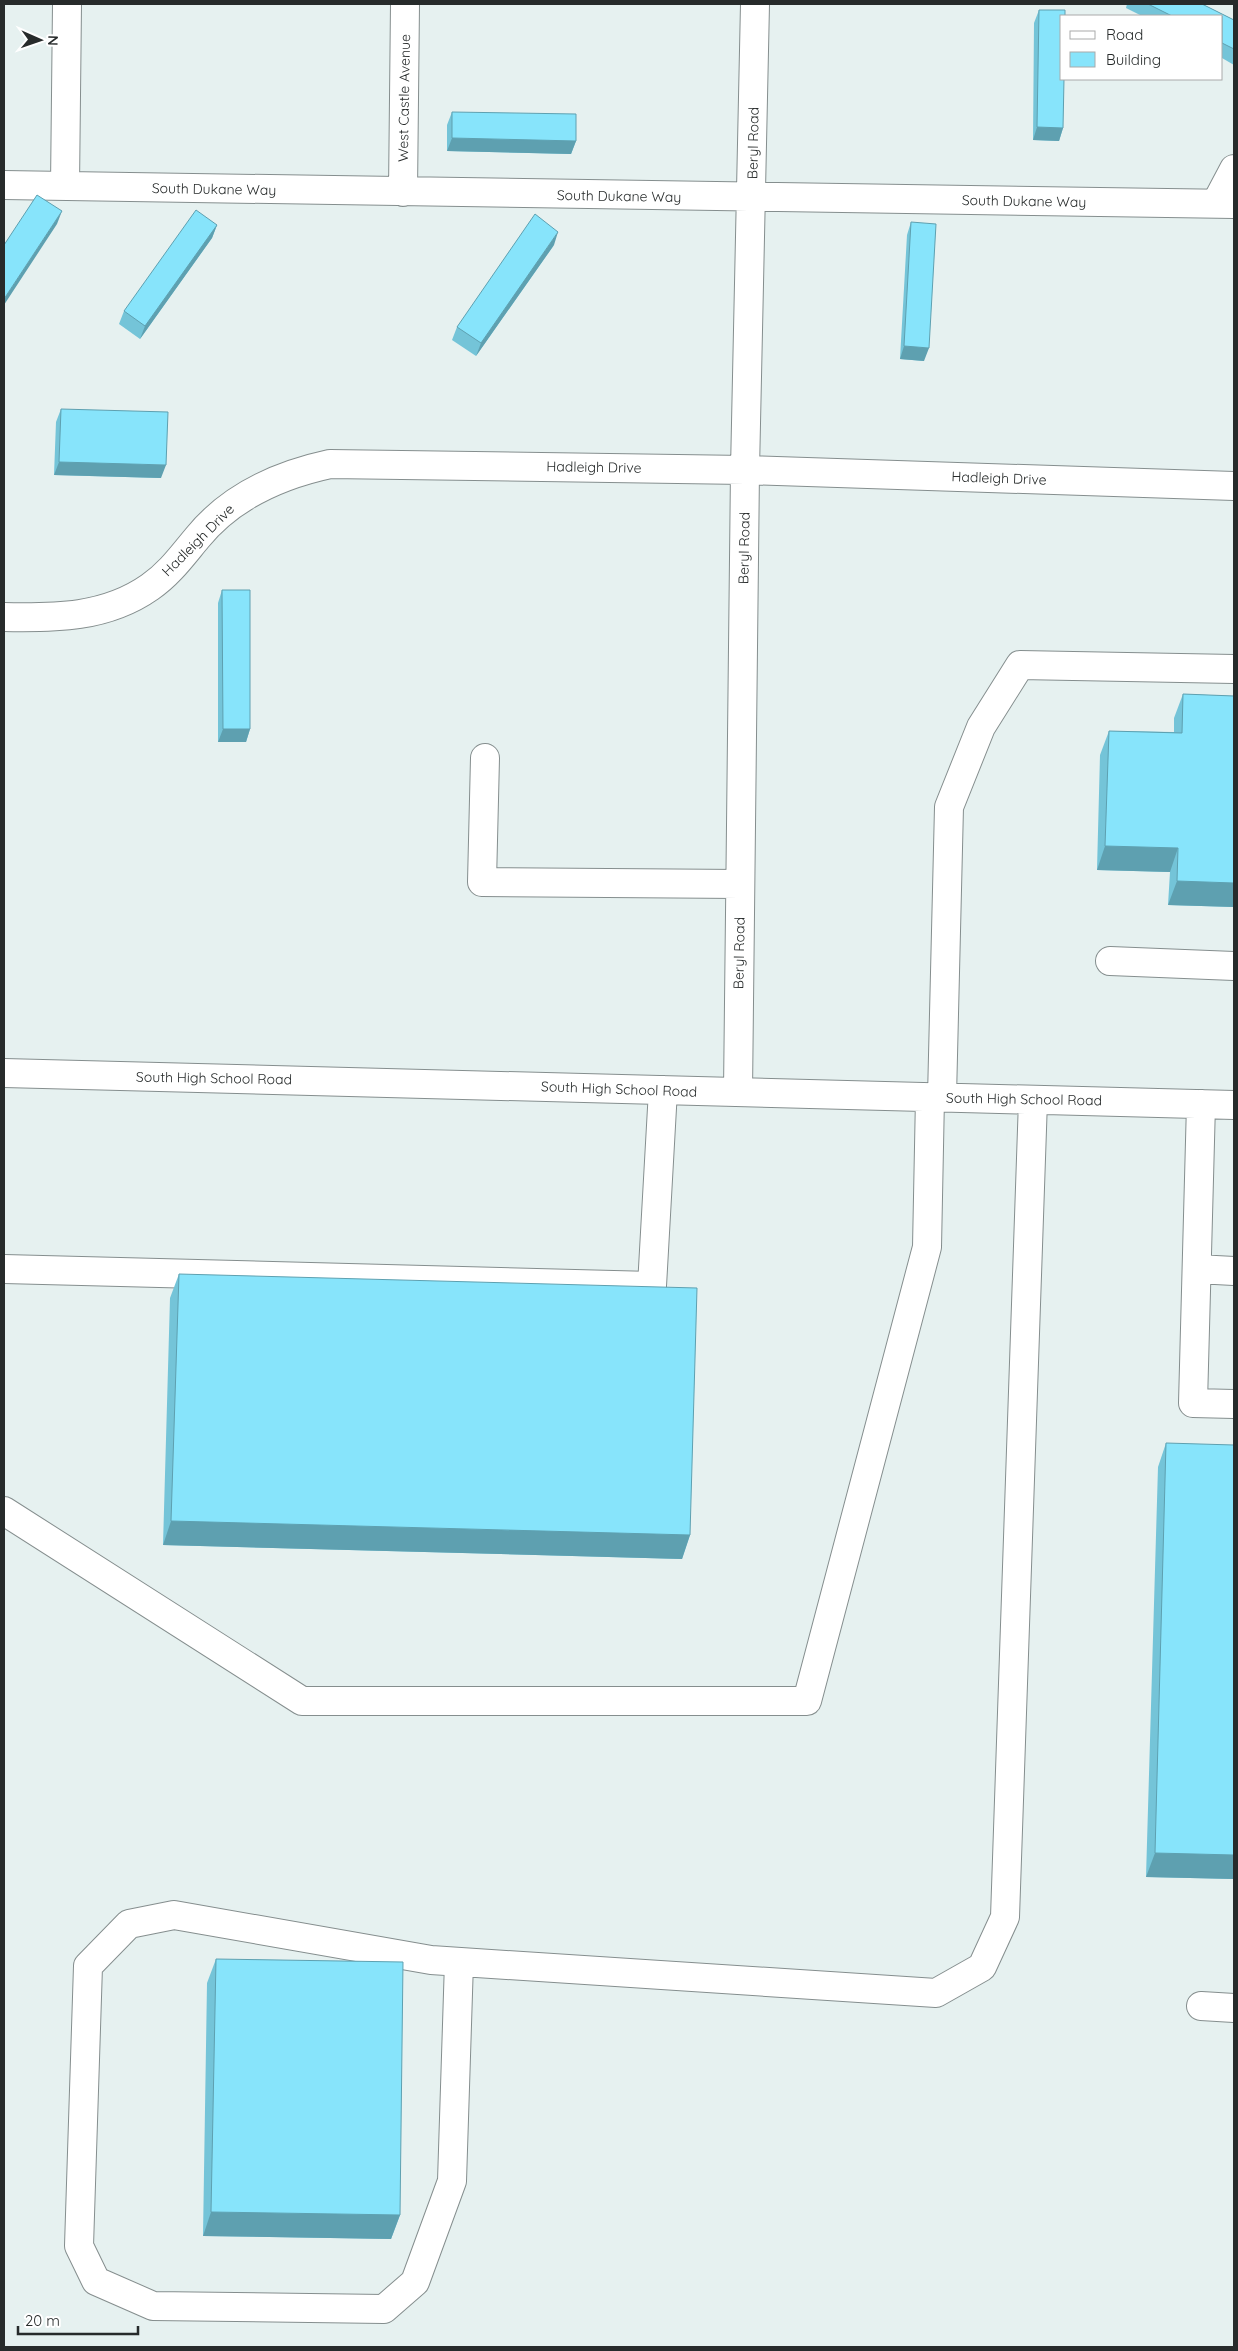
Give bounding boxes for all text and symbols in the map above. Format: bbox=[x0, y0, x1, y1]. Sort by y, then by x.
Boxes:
north arrow bbox=[15, 15, 65, 65]
legend bbox=[1060, 15, 1223, 80]
text: Road bbox=[1106, 25, 1143, 44]
street label: West Castle Avenue bbox=[394, 34, 414, 162]
text: N bbox=[44, 35, 62, 46]
text: Building bbox=[1106, 50, 1161, 69]
street label: Beryl Road bbox=[743, 107, 763, 179]
street label: South Dukane Way bbox=[152, 179, 276, 199]
street label: South Dukane Way bbox=[557, 186, 681, 206]
street label: South Dukane Way bbox=[962, 191, 1086, 211]
street label: Hadleigh Drive bbox=[546, 457, 642, 477]
street label: Hadleigh Drive bbox=[951, 467, 1047, 489]
street label: Hadleigh Drive bbox=[158, 500, 238, 580]
street label: Beryl Road bbox=[734, 512, 754, 584]
street label: Beryl Road bbox=[729, 917, 749, 989]
street label: South High School Road bbox=[136, 1068, 292, 1088]
street label: South High School Road bbox=[541, 1077, 697, 1101]
street label: South High School Road bbox=[946, 1089, 1102, 1109]
scale bar bbox=[18, 2304, 138, 2336]
text: 20 m bbox=[25, 2311, 60, 2330]

